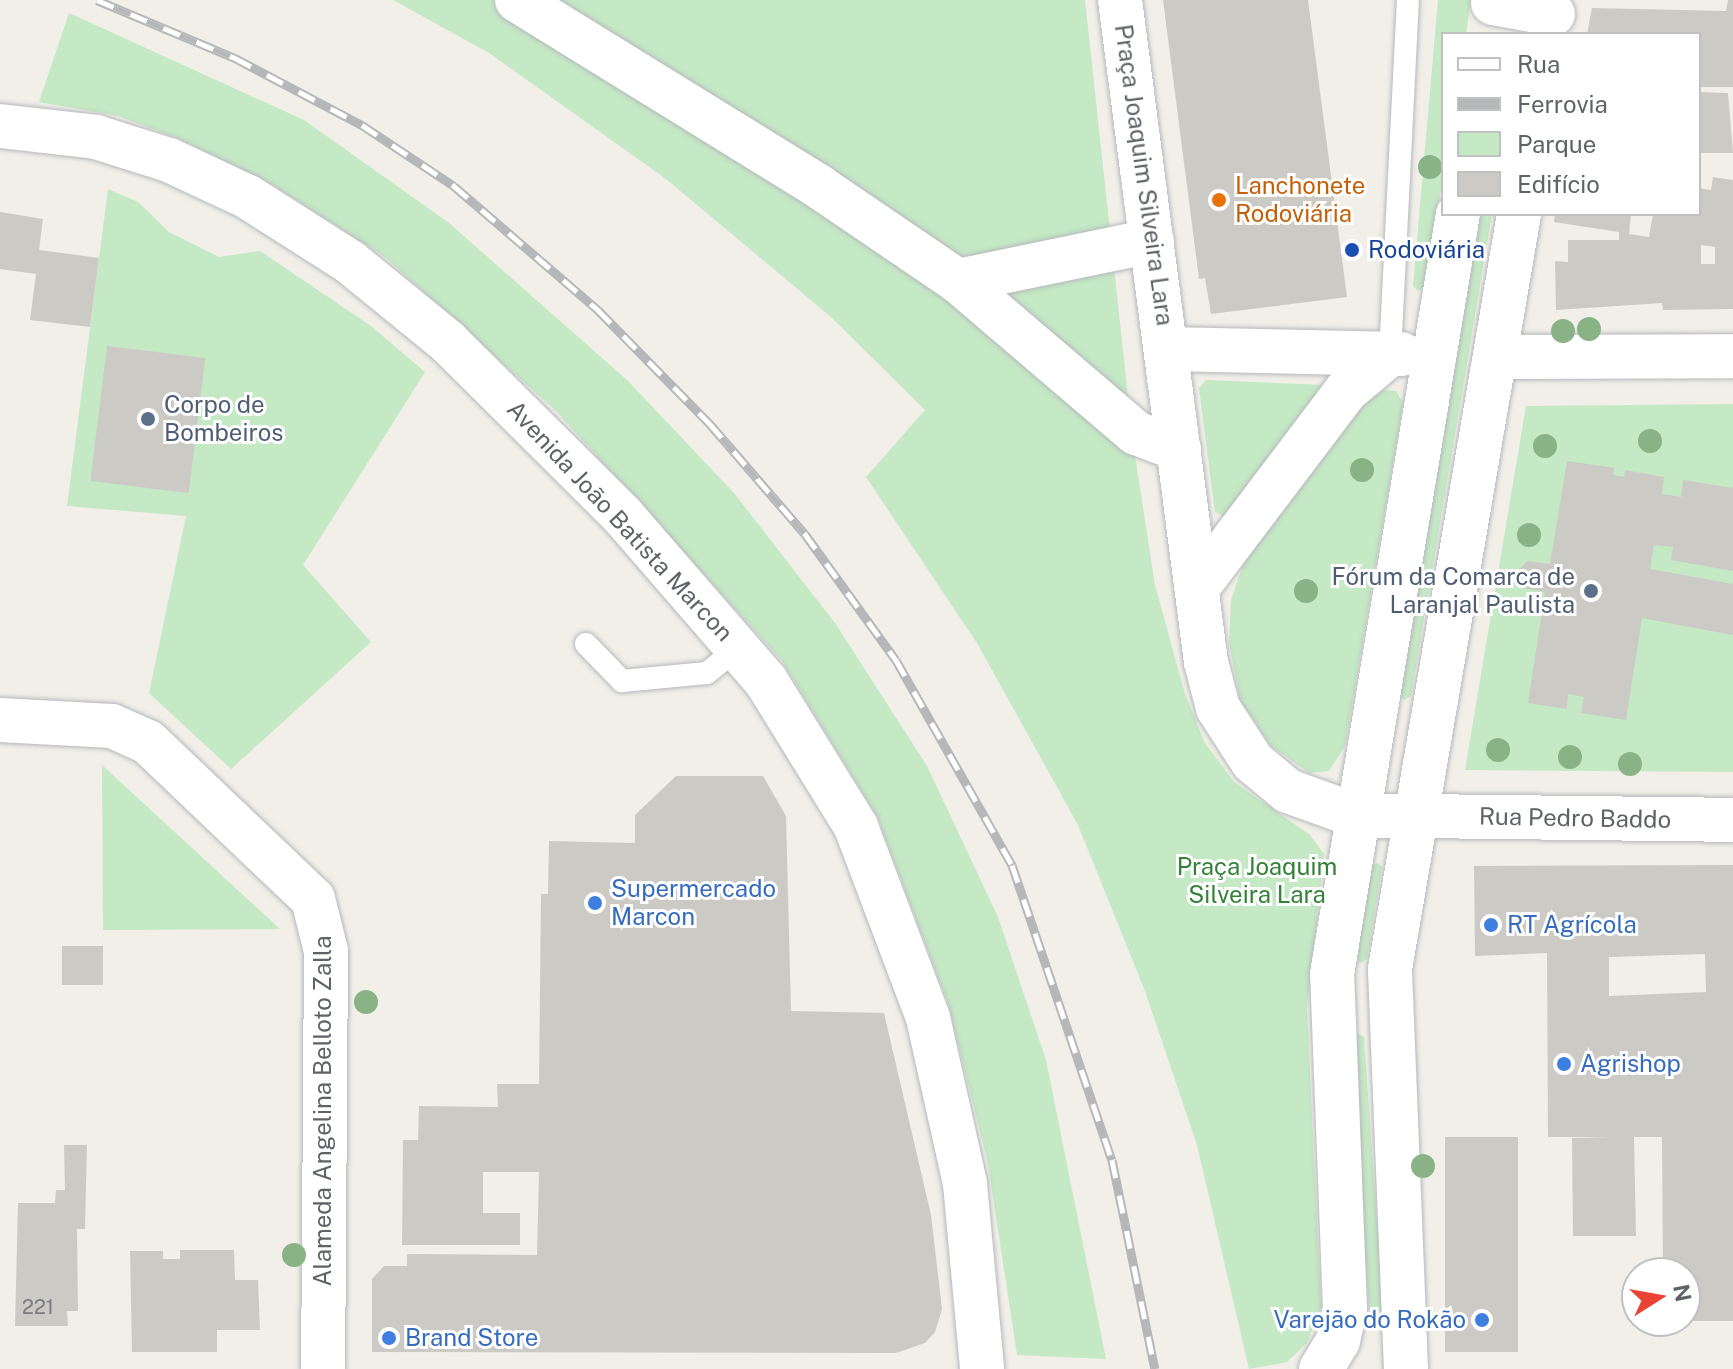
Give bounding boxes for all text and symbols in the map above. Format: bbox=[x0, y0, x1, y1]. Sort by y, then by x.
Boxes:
street label: Praça Joaquim Silveira Lara bbox=[1109, 22, 1179, 328]
legend bbox=[1441, 32, 1701, 216]
text: Rua bbox=[1517, 50, 1560, 78]
text: Ferrovia bbox=[1517, 90, 1608, 118]
text: Parque bbox=[1517, 130, 1596, 158]
text: Edifício bbox=[1517, 170, 1600, 198]
place label: Lanchonete Rodoviária bbox=[1235, 172, 1365, 228]
marker: Lanchonete Rodoviária bbox=[1210, 191, 1228, 209]
place label: Rodoviária bbox=[1368, 236, 1485, 264]
marker: Rodoviária bbox=[1343, 241, 1361, 259]
place label: Corpo de Bombeiros bbox=[164, 391, 283, 447]
street label: Avenida João Batista Marcon bbox=[501, 395, 739, 647]
marker: Corpo de Bombeiros bbox=[139, 410, 157, 428]
place label: Fórum da Comarca de Laranjal Paulista bbox=[1331, 563, 1575, 619]
marker: Fórum da Comarca de Laranjal Paulista bbox=[1582, 582, 1600, 600]
street label: Rua Pedro Baddo bbox=[1479, 802, 1671, 834]
park label: Praça Joaquim Silveira Lara bbox=[1177, 853, 1337, 909]
place label: Supermercado Marcon bbox=[611, 875, 776, 931]
marker: Supermercado Marcon bbox=[586, 894, 604, 912]
place label: RT Agrícola bbox=[1507, 911, 1637, 939]
marker: RT Agrícola bbox=[1482, 916, 1500, 934]
street label: Alameda Angelina Belloto Zalla bbox=[309, 935, 337, 1287]
place label: Agrishop bbox=[1580, 1050, 1681, 1078]
marker: Agrishop bbox=[1555, 1055, 1573, 1073]
north arrow bbox=[1621, 1257, 1701, 1337]
text: N bbox=[1668, 1282, 1697, 1304]
house number: 221 bbox=[22, 1295, 54, 1319]
place label: Varejão do Rokão bbox=[1273, 1306, 1466, 1334]
marker: Varejão do Rokão bbox=[1473, 1311, 1491, 1329]
place label: Brand Store bbox=[405, 1324, 538, 1352]
marker: Brand Store bbox=[380, 1329, 398, 1347]

